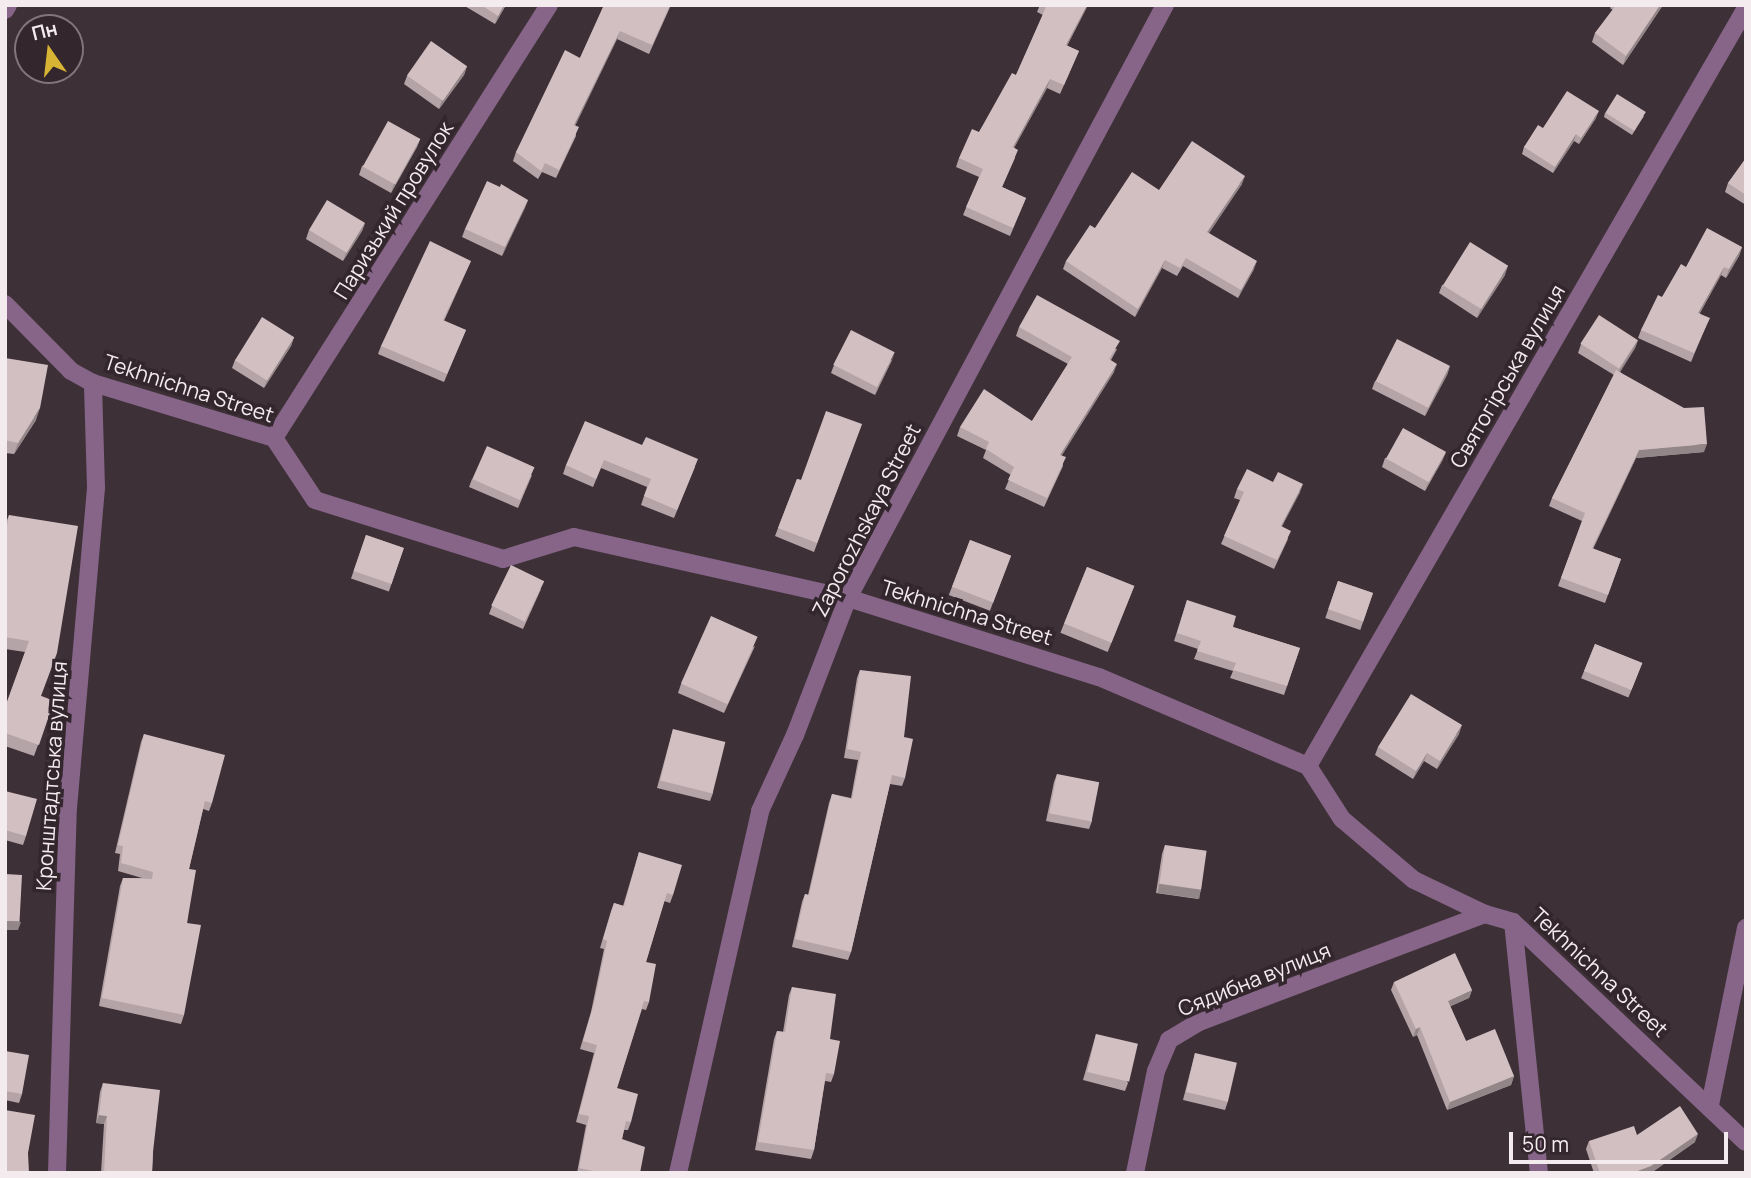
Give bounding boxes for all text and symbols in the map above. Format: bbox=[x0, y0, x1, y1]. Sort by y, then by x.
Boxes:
north arrow bbox=[14, 14, 84, 84]
text: Пн bbox=[29, 15, 60, 46]
street label: Паризький провулок bbox=[328, 117, 458, 303]
street label: Святогірська вулиця bbox=[1444, 280, 1570, 472]
street label: Tekhnichna Street bbox=[101, 349, 277, 427]
street label: Zaporozhskaya Street bbox=[806, 419, 926, 621]
street label: Tekhnichna Street bbox=[878, 574, 1056, 650]
street label: Кронштадтська вулиця bbox=[30, 660, 72, 892]
street label: Tekhnichna Street bbox=[1526, 902, 1674, 1042]
street label: Сядибна вулиця bbox=[1174, 937, 1334, 1021]
scale bar bbox=[1513, 1118, 1732, 1162]
text: 50 m bbox=[1522, 1130, 1569, 1158]

